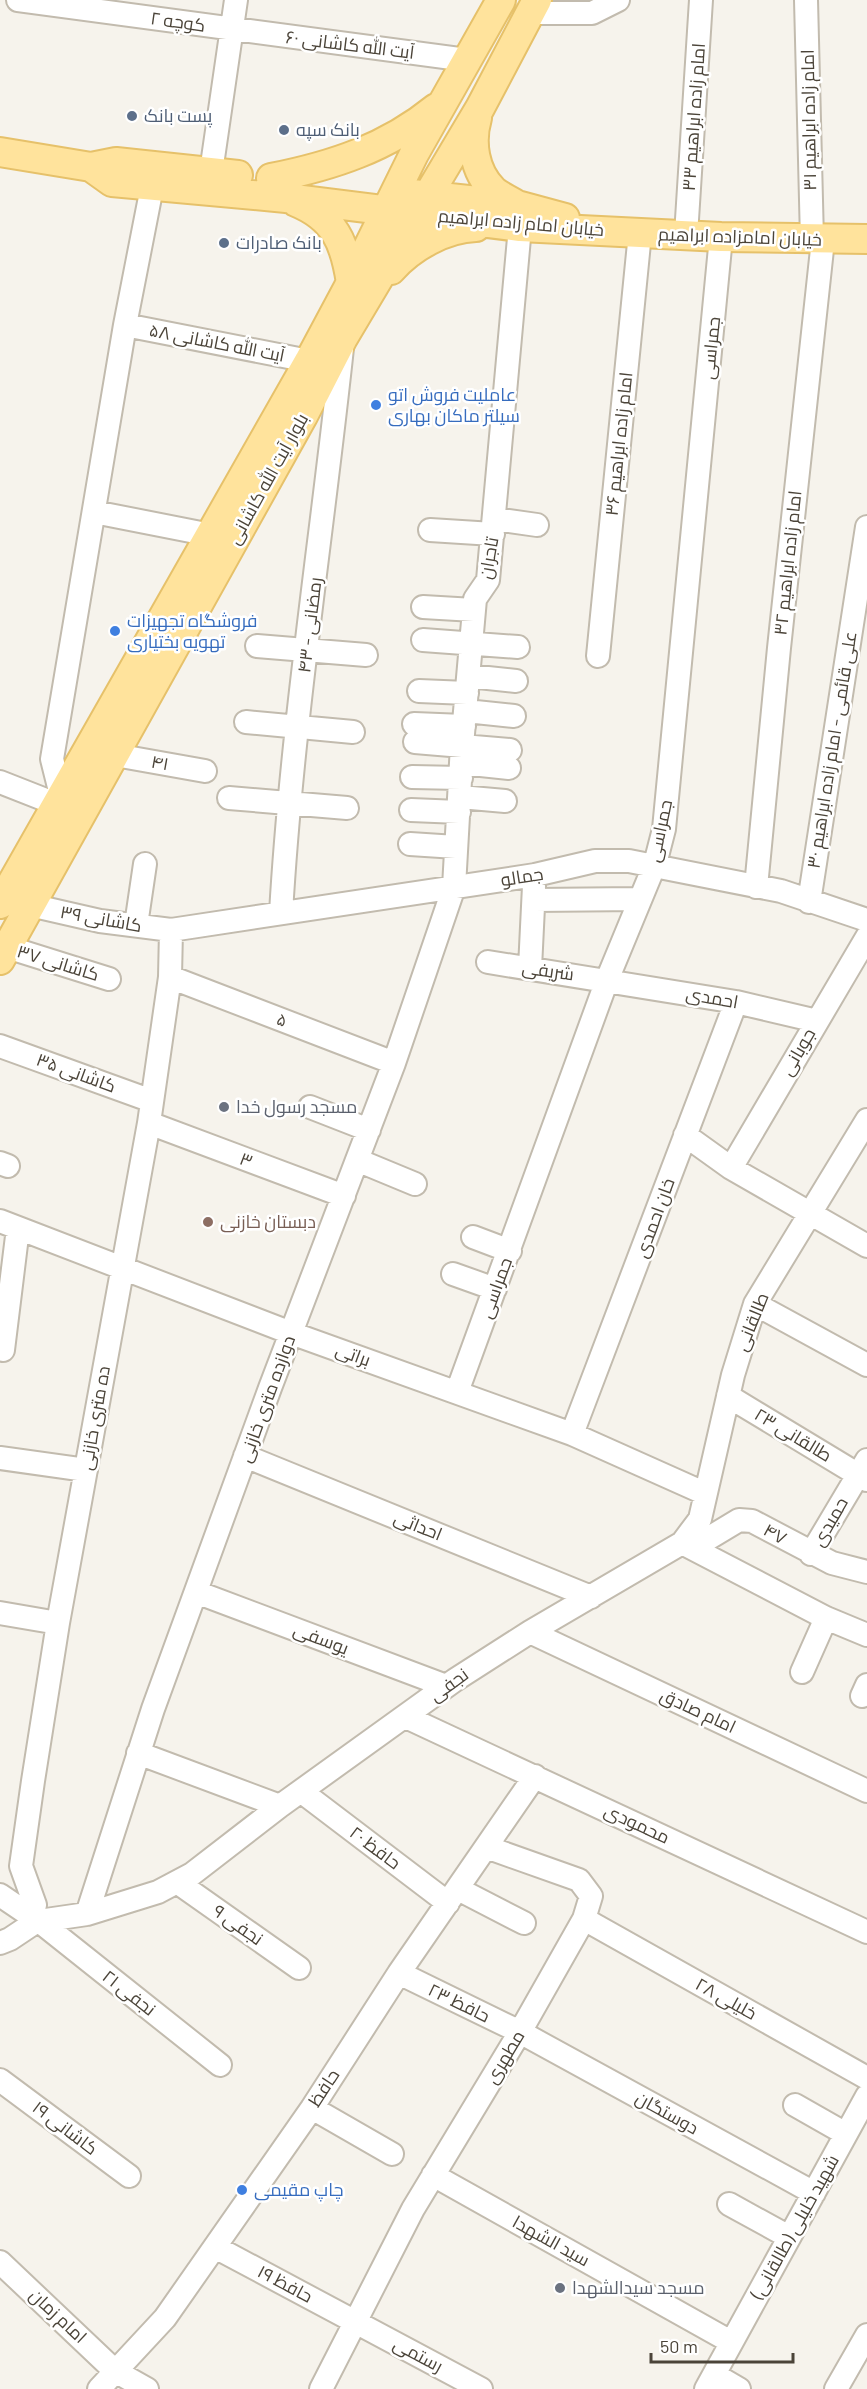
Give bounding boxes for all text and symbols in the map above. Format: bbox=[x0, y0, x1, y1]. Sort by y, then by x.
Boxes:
street label: کوچه ۲ bbox=[149, 6, 207, 38]
street label: آیت الله کاشانی ۶۰ bbox=[284, 25, 416, 64]
street label: امام زاده ابراهیم ۳۳ bbox=[677, 42, 711, 192]
street label: امام زاده ابراهیم ۳۱ bbox=[796, 49, 822, 191]
place label: پست بانک bbox=[144, 104, 212, 128]
marker: پست بانک bbox=[125, 109, 139, 123]
place label: بانک سپه bbox=[296, 118, 360, 141]
marker: بانک سپه bbox=[277, 123, 291, 137]
street label: خیابان امام زاده ابراهیم bbox=[437, 204, 605, 242]
street label: خیابان امامزاده ابراهیم bbox=[658, 222, 822, 252]
place label: بانک صادرات bbox=[236, 231, 322, 254]
marker: بانک صادرات bbox=[217, 236, 231, 250]
street label: جمراسی bbox=[696, 315, 725, 381]
street label: آیت الله کاشانی ۵۸ bbox=[147, 318, 287, 367]
street label: امام زاده ابراهیم ۳۶ bbox=[600, 371, 638, 517]
place label: عاملیت فروش اتو سیلتر ماکان بهاری bbox=[388, 383, 520, 427]
marker: عاملیت فروش اتو سیلتر ماکان بهاری bbox=[369, 398, 383, 412]
street label: بلوار آیت الله کاشانی bbox=[222, 409, 313, 549]
street label: امام زاده ابراهیم ۳۲ bbox=[768, 489, 808, 637]
street label: تاجران bbox=[474, 535, 504, 581]
street label: رمضانی - ۴۳ bbox=[292, 576, 327, 674]
place label: فروشگاه تجهیزات تهویه بختیاری bbox=[127, 609, 257, 653]
marker: فروشگاه تجهیزات تهویه بختیاری bbox=[108, 624, 122, 638]
street label: علی قائمی - امام زاده ابراهیم ۳۰ bbox=[801, 630, 863, 870]
street label: ۴۱ bbox=[150, 750, 171, 774]
street label: جمراسی bbox=[642, 798, 677, 864]
street label: جمالو bbox=[499, 862, 545, 891]
street label: کاشانی ۳۹ bbox=[58, 900, 144, 937]
street label: کاشانی ۳۷ bbox=[14, 939, 102, 986]
street label: شریفی bbox=[521, 955, 576, 986]
street label: احمدی bbox=[684, 982, 740, 1013]
street label: ۵ bbox=[274, 1007, 291, 1031]
street label: جوبانی bbox=[775, 1024, 820, 1080]
street label: کاشانی ۳۵ bbox=[33, 1048, 119, 1098]
place label: مسجد رسول خدا bbox=[236, 1095, 357, 1118]
marker: مسجد رسول خدا bbox=[217, 1100, 231, 1114]
street label: ۳ bbox=[237, 1147, 256, 1172]
street label: خان احمدی bbox=[629, 1175, 680, 1261]
place label: دبستان خازنی bbox=[220, 1210, 316, 1233]
marker: دبستان خازنی bbox=[201, 1215, 215, 1229]
street label: جمراسی bbox=[474, 1254, 517, 1321]
street label: طالقانی bbox=[729, 1289, 774, 1354]
street label: دوازده متری خازنی bbox=[233, 1332, 300, 1466]
street label: براتی bbox=[332, 1338, 374, 1371]
street label: ده متری خازنی bbox=[74, 1364, 115, 1472]
street label: طالقانی ۲۳ bbox=[750, 1402, 836, 1467]
street label: حمیدی bbox=[806, 1493, 853, 1551]
street label: احداثی bbox=[391, 1506, 446, 1546]
street label: ۴۷ bbox=[760, 1518, 791, 1548]
street label: یوسفی bbox=[290, 1617, 352, 1660]
street label: نجفی bbox=[425, 1663, 473, 1707]
street label: امام صادق bbox=[656, 1683, 740, 1739]
street label: محمودی bbox=[601, 1798, 674, 1849]
street label: حافظ ۲۰ bbox=[346, 1821, 405, 1873]
street label: نجفی ۹ bbox=[209, 1899, 268, 1950]
street label: نجفی ۲۱ bbox=[98, 1965, 161, 2021]
street label: خلیلی ۲۸ bbox=[692, 1972, 761, 2025]
street label: حافظ ۲۳ bbox=[425, 1978, 494, 2026]
street label: مطهری bbox=[480, 2026, 529, 2088]
street label: حافظ bbox=[303, 2064, 343, 2110]
street label: دوستگان bbox=[632, 2086, 703, 2139]
street label: کاشانی ۱۹ bbox=[28, 2096, 103, 2160]
street label: شهید خلیلی (طالقانی) bbox=[745, 2150, 844, 2304]
place label: چاپ مقیمی bbox=[254, 2178, 344, 2202]
marker: چاپ مقیمی bbox=[235, 2183, 249, 2197]
street label: سید الشهدا bbox=[508, 2210, 594, 2271]
street label: حافظ ۱۹ bbox=[254, 2260, 317, 2307]
place label: مسجد سیدالشهدا bbox=[572, 2276, 705, 2299]
marker: مسجد سیدالشهدا bbox=[553, 2281, 567, 2295]
street label: امام زمان bbox=[24, 2283, 92, 2349]
scale bar bbox=[651, 2326, 794, 2364]
street label: رستمی bbox=[389, 2332, 447, 2377]
text: 50 m bbox=[660, 2335, 698, 2357]

